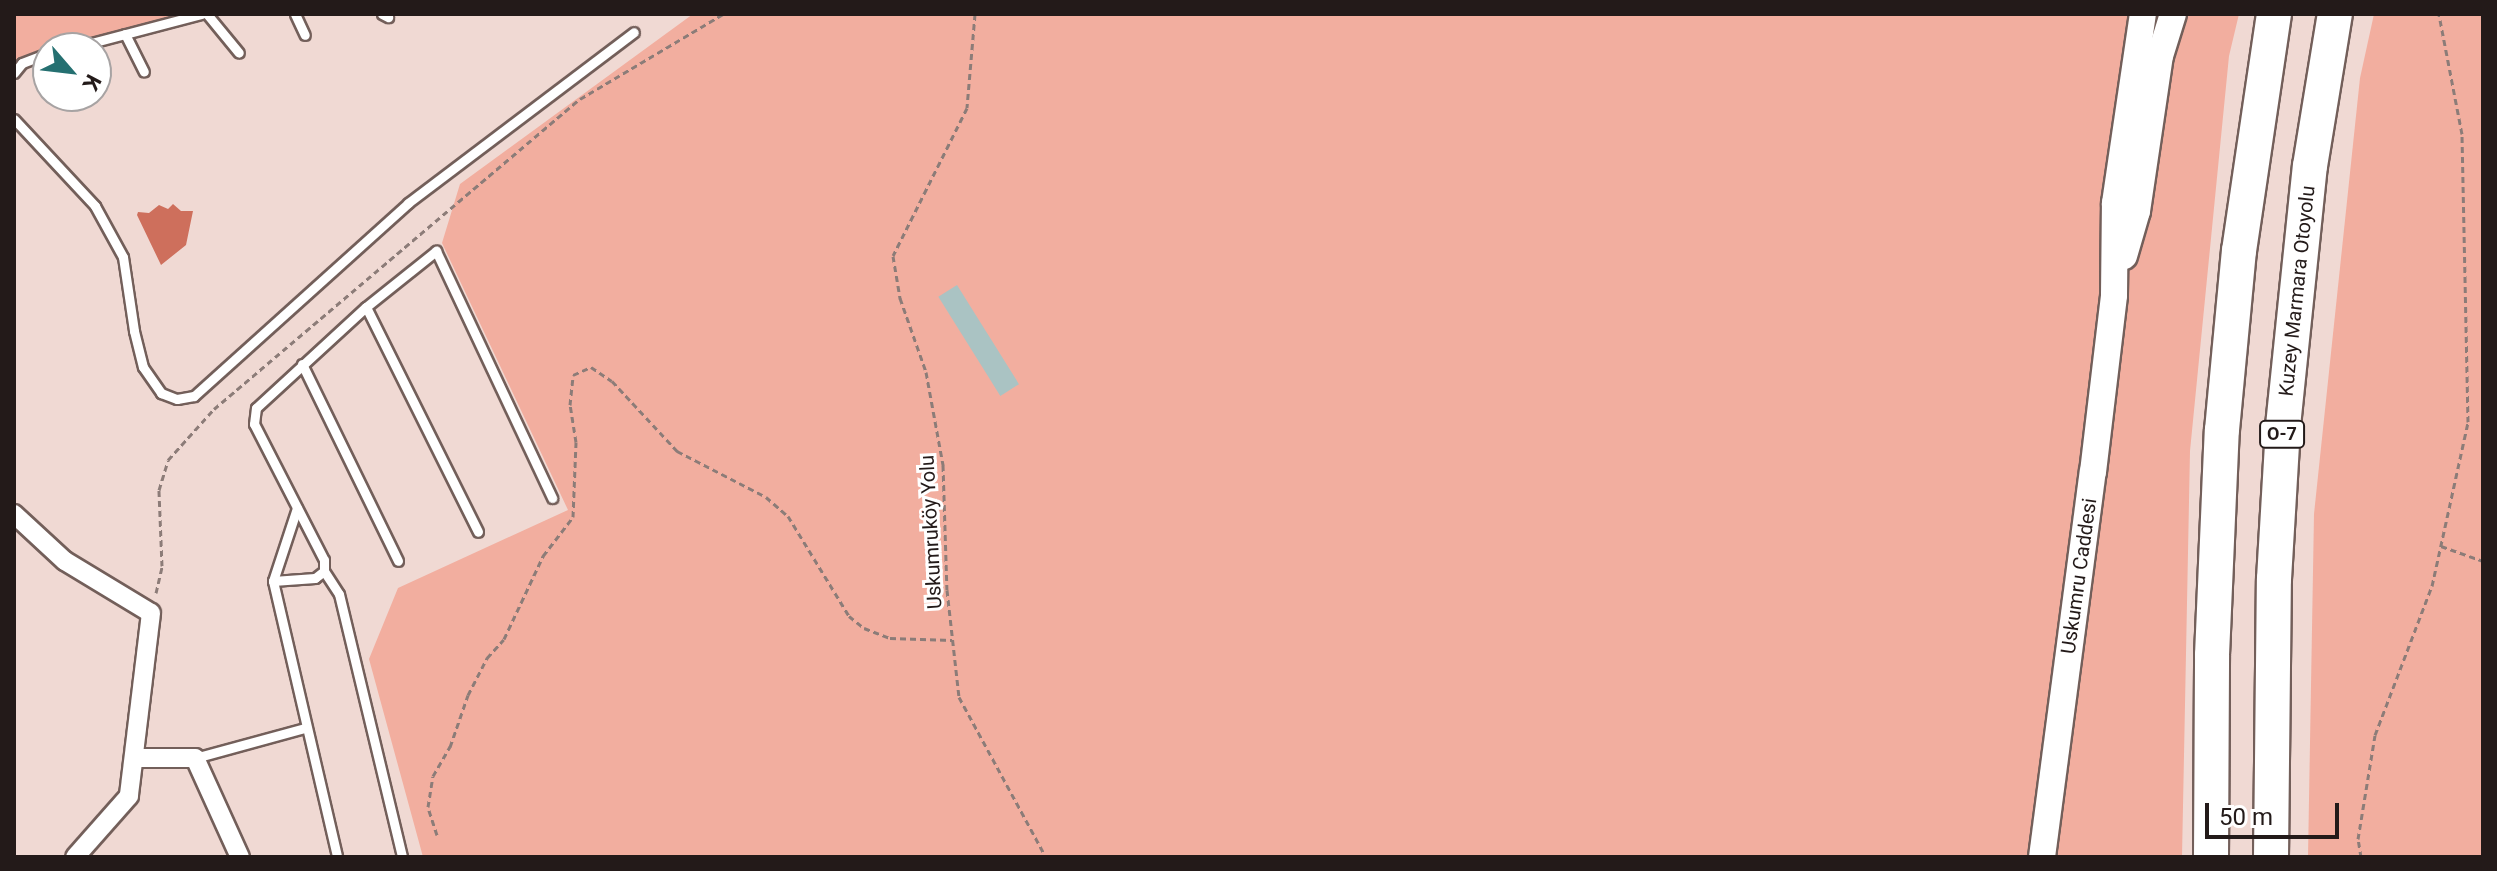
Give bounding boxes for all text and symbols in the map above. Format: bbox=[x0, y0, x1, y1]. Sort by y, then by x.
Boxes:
north arrow bbox=[32, 32, 112, 112]
text: K bbox=[78, 71, 106, 95]
street label: Kuzey Marmara Otoyolu bbox=[2274, 184, 2320, 398]
road number: O-7 bbox=[2258, 420, 2306, 448]
street label: Uskumruköy Yolu bbox=[915, 454, 947, 610]
street label: Uskumru Caddesi bbox=[2056, 497, 2102, 655]
scale bar bbox=[2209, 787, 2343, 837]
text: 50 m bbox=[2219, 803, 2273, 831]

